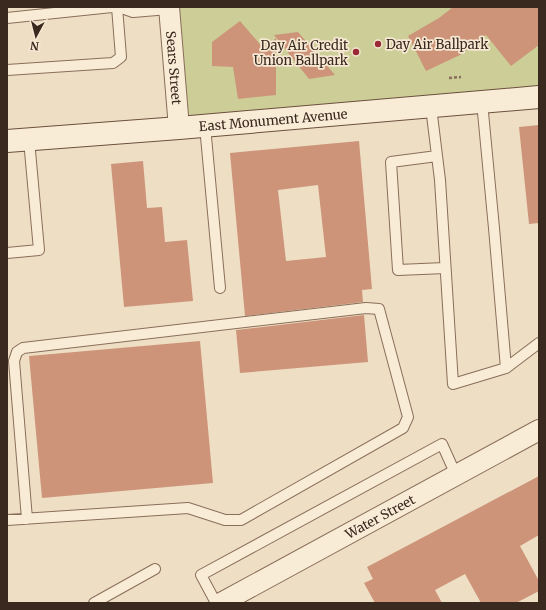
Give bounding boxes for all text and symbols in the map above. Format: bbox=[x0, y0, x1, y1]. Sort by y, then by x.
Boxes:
north arrow bbox=[16, 16, 56, 56]
street label: Sears Street bbox=[163, 30, 186, 105]
place label: Day Air Ballpark bbox=[386, 36, 489, 53]
place label: Day Air Credit Union Ballpark bbox=[254, 37, 349, 69]
text: N bbox=[29, 38, 40, 53]
marker: Day Air Ballpark bbox=[373, 39, 383, 49]
marker: Day Air Credit Union Ballpark bbox=[351, 47, 361, 57]
street label: East Monument Avenue bbox=[198, 105, 348, 135]
street label: Water Street bbox=[341, 491, 418, 543]

